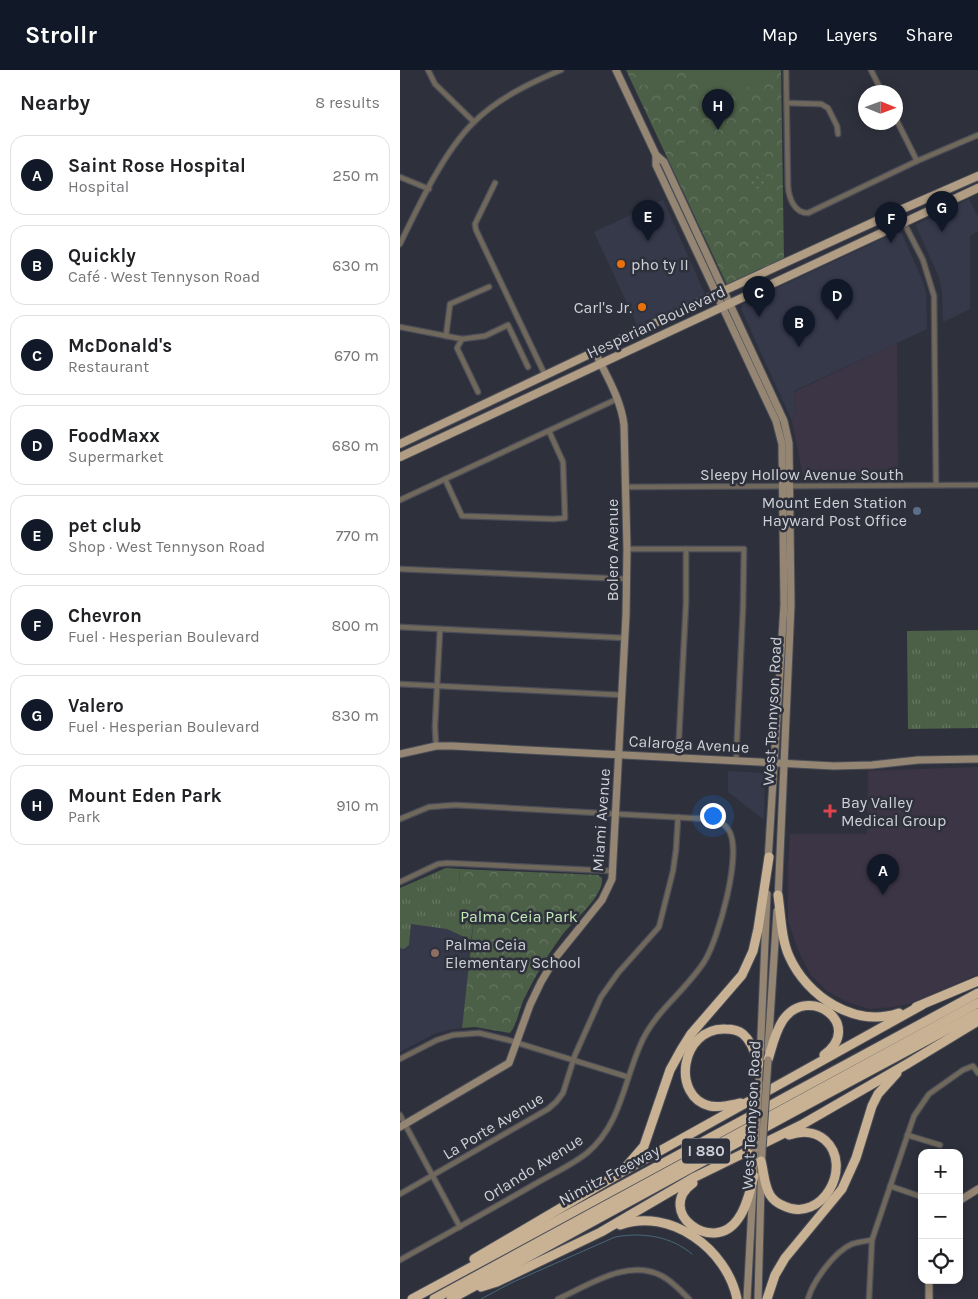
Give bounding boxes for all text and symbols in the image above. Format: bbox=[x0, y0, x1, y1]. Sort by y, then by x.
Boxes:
text: Strollr bbox=[25, 21, 97, 49]
text: Map bbox=[762, 24, 798, 46]
text: Layers bbox=[826, 24, 878, 46]
text: Share bbox=[906, 24, 953, 46]
north arrow bbox=[858, 85, 903, 130]
pin: H bbox=[702, 89, 734, 130]
text: Nearby bbox=[20, 91, 90, 115]
text: 8 results bbox=[315, 93, 380, 112]
text: Saint Rose Hospital bbox=[68, 155, 246, 177]
text: A bbox=[32, 166, 42, 185]
text: 250 m bbox=[332, 166, 379, 185]
text: Hospital bbox=[68, 177, 129, 196]
pin: G bbox=[926, 191, 958, 232]
pin: E bbox=[632, 200, 664, 241]
pin: F bbox=[875, 202, 907, 243]
text: Quickly bbox=[68, 245, 136, 267]
place label: pho ty II bbox=[631, 255, 689, 274]
text: B bbox=[32, 256, 42, 275]
text: 630 m bbox=[332, 256, 379, 275]
marker: pho ty II bbox=[615, 258, 627, 270]
text: Café · West Tennyson Road bbox=[68, 267, 260, 286]
pin: C bbox=[743, 276, 775, 317]
pin: D bbox=[821, 279, 853, 320]
street label: Hesperian Boulevard bbox=[584, 282, 728, 362]
place label: Carl's Jr. bbox=[574, 298, 632, 317]
marker: Carl's Jr. bbox=[636, 301, 648, 313]
pin: B bbox=[783, 306, 815, 347]
text: McDonald's bbox=[68, 335, 172, 357]
text: C bbox=[32, 346, 42, 365]
text: 670 m bbox=[334, 346, 379, 365]
text: Restaurant bbox=[68, 357, 149, 376]
text: FoodMaxx bbox=[68, 425, 160, 447]
text: D bbox=[32, 436, 42, 455]
text: 680 m bbox=[332, 436, 379, 455]
text: Supermarket bbox=[68, 447, 164, 466]
street label: Sleepy Hollow Avenue South bbox=[700, 465, 904, 484]
place label: Mount Eden Station Hayward Post Office bbox=[762, 493, 907, 530]
street label: Bolero Avenue bbox=[603, 499, 622, 601]
marker: Mount Eden Station Hayward Post Office bbox=[911, 505, 923, 517]
text: pet club bbox=[68, 515, 141, 537]
text: E bbox=[32, 526, 42, 545]
text: 770 m bbox=[336, 526, 379, 545]
text: Shop · West Tennyson Road bbox=[68, 537, 265, 556]
text: Chevron bbox=[68, 605, 142, 627]
text: F bbox=[33, 616, 41, 635]
text: 800 m bbox=[331, 616, 379, 635]
text: Fuel · Hesperian Boulevard bbox=[68, 627, 260, 646]
street label: West Tennyson Road bbox=[759, 636, 785, 786]
text: Valero bbox=[68, 695, 124, 717]
text: G bbox=[32, 706, 42, 725]
text: 830 m bbox=[331, 706, 379, 725]
text: Fuel · Hesperian Boulevard bbox=[68, 717, 260, 736]
street label: Calaroga Avenue bbox=[628, 731, 750, 757]
street label: Miami Avenue bbox=[588, 768, 614, 872]
text: Mount Eden Park bbox=[68, 785, 222, 807]
place label: Bay Valley Medical Group bbox=[841, 793, 946, 830]
text: H bbox=[31, 796, 43, 815]
text: 910 m bbox=[336, 796, 379, 815]
your location bbox=[700, 803, 726, 829]
marker: Bay Valley Medical Group bbox=[823, 804, 837, 818]
text: Park bbox=[68, 807, 100, 826]
pin: A bbox=[867, 854, 899, 895]
park label: Palma Ceia Park bbox=[460, 907, 578, 926]
place label: Palma Ceia Elementary School bbox=[445, 935, 581, 972]
marker: Palma Ceia Elementary School bbox=[429, 947, 441, 959]
street label: West Tennyson Road bbox=[738, 1040, 764, 1190]
street label: La Porte Avenue bbox=[439, 1088, 547, 1164]
street label: Orlando Avenue bbox=[480, 1130, 586, 1206]
road number: I 880 bbox=[682, 1138, 730, 1164]
street label: Nimitz Freeway bbox=[555, 1140, 663, 1210]
map controls bbox=[918, 1149, 963, 1284]
button: + bbox=[918, 1149, 963, 1194]
button: − bbox=[918, 1194, 963, 1239]
button: locate bbox=[918, 1239, 963, 1284]

